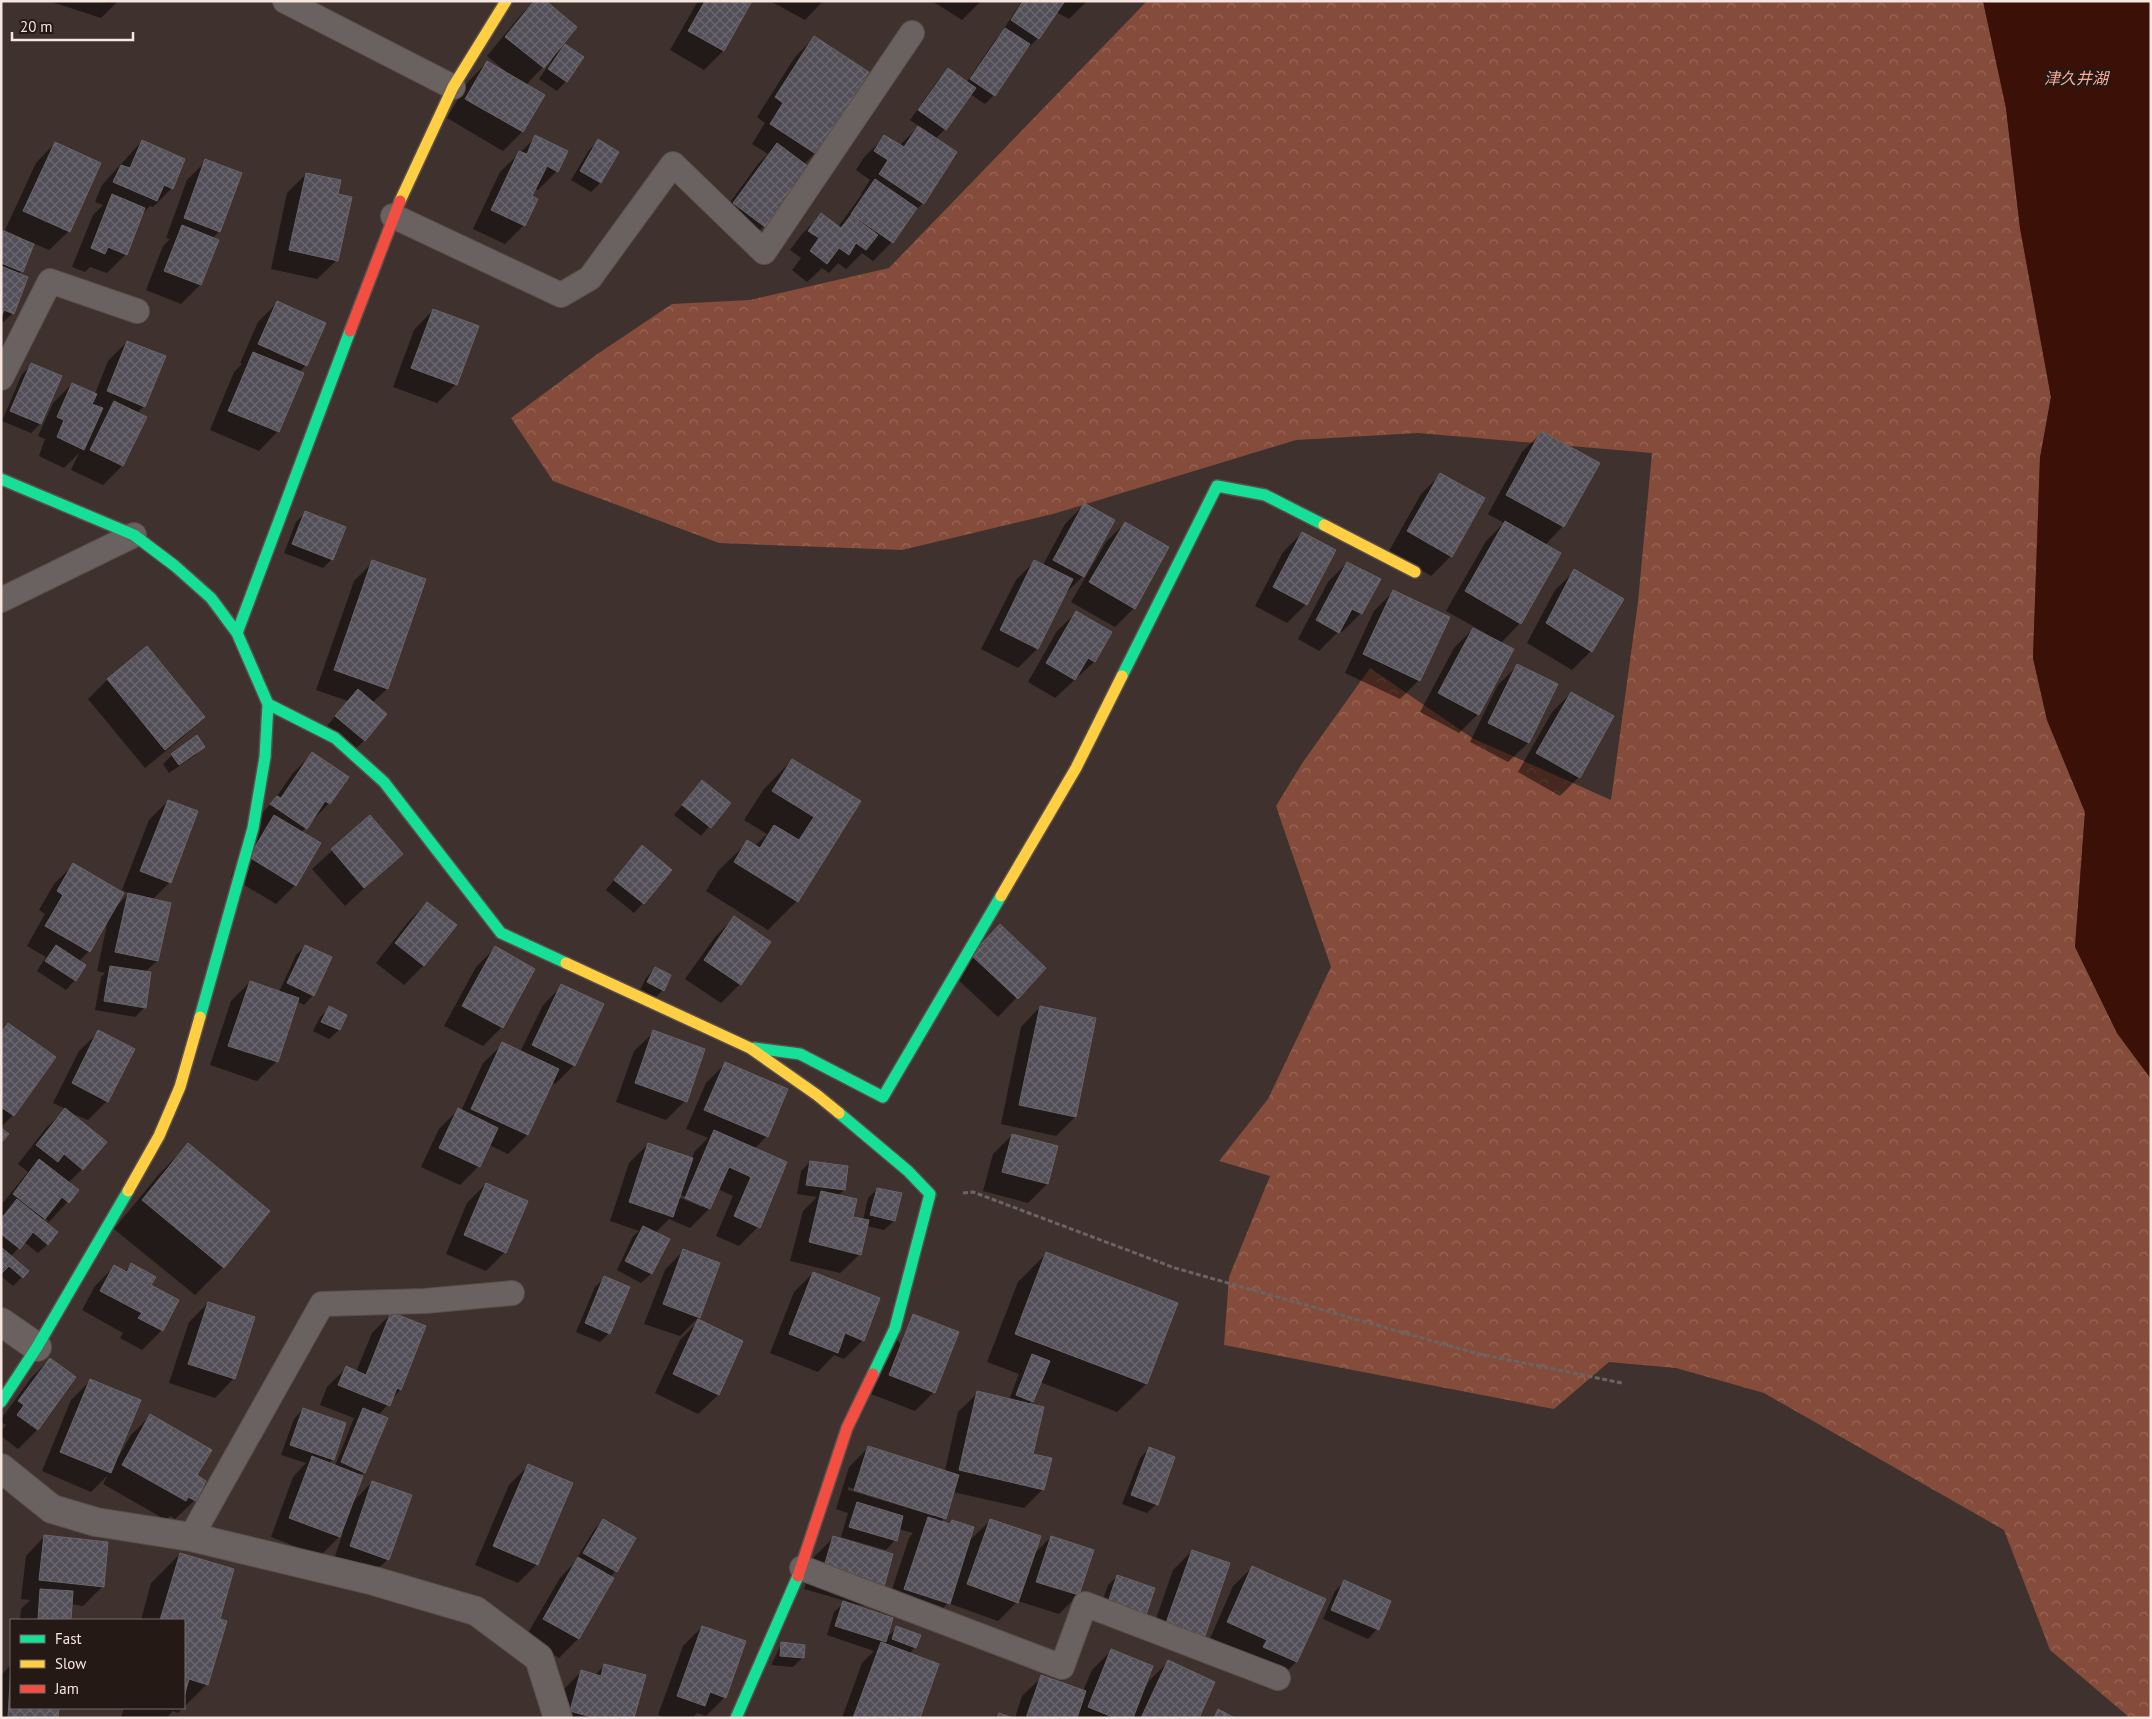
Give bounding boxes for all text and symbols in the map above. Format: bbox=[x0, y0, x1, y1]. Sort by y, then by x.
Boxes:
scale bar bbox=[12, 10, 134, 42]
text: 20 m bbox=[20, 17, 53, 36]
water label: 津久井湖 bbox=[2044, 68, 2111, 88]
legend bbox=[10, 1619, 185, 1709]
text: Fast bbox=[55, 1629, 82, 1648]
text: Slow bbox=[55, 1654, 86, 1673]
text: Jam bbox=[54, 1679, 79, 1698]

